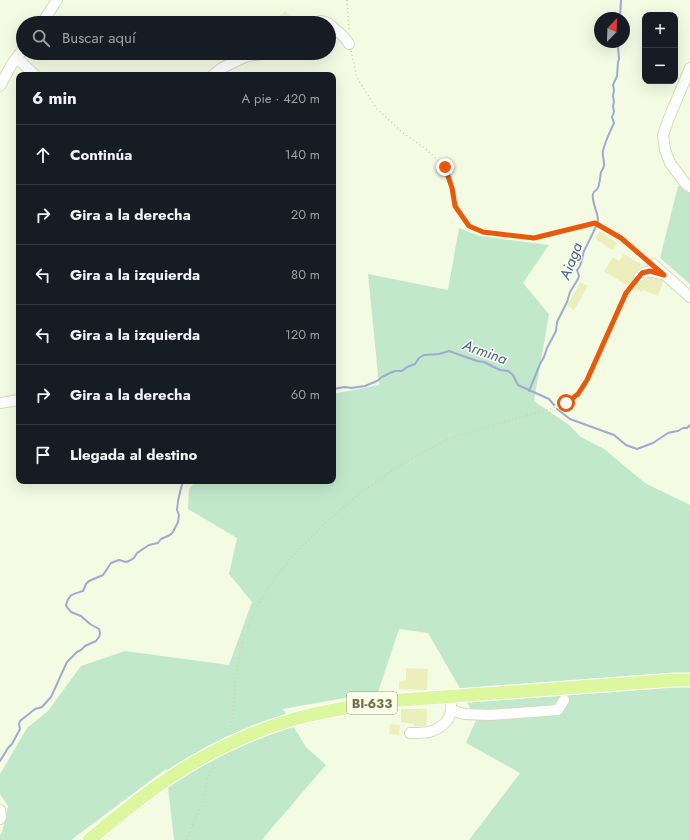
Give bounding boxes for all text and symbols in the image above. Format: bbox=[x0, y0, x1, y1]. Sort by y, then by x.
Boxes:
north arrow bbox=[594, 12, 630, 48]
map controls bbox=[642, 12, 678, 84]
button: + bbox=[642, 12, 678, 48]
search box bbox=[16, 16, 336, 60]
icon: search bbox=[30, 27, 52, 49]
text: Buscar aquí bbox=[62, 27, 136, 49]
button: − bbox=[642, 48, 678, 84]
text: 6 min bbox=[32, 86, 77, 110]
text: A pie · 420 m bbox=[242, 89, 320, 108]
icon: ahead bbox=[32, 144, 54, 166]
text: Continúa bbox=[70, 144, 132, 166]
text: 140 m bbox=[285, 145, 320, 164]
route end bbox=[436, 158, 454, 176]
icon: right bbox=[32, 204, 54, 226]
text: Gira a la derecha bbox=[70, 204, 191, 226]
text: 20 m bbox=[291, 205, 320, 224]
water label: Aiaga bbox=[554, 239, 588, 284]
icon: left bbox=[32, 264, 54, 286]
text: Gira a la izquierda bbox=[70, 264, 200, 286]
text: 80 m bbox=[291, 265, 320, 284]
icon: left bbox=[32, 324, 54, 346]
text: Gira a la izquierda bbox=[70, 324, 200, 346]
text: 120 m bbox=[285, 325, 320, 344]
water label: Armina bbox=[459, 334, 511, 370]
icon: right bbox=[32, 384, 54, 406]
text: Gira a la derecha bbox=[70, 384, 191, 406]
text: 60 m bbox=[291, 385, 320, 404]
route start bbox=[557, 394, 575, 412]
icon: arrive bbox=[32, 444, 54, 466]
text: Llegada al destino bbox=[70, 444, 197, 466]
road number: BI-633 bbox=[347, 692, 397, 714]

